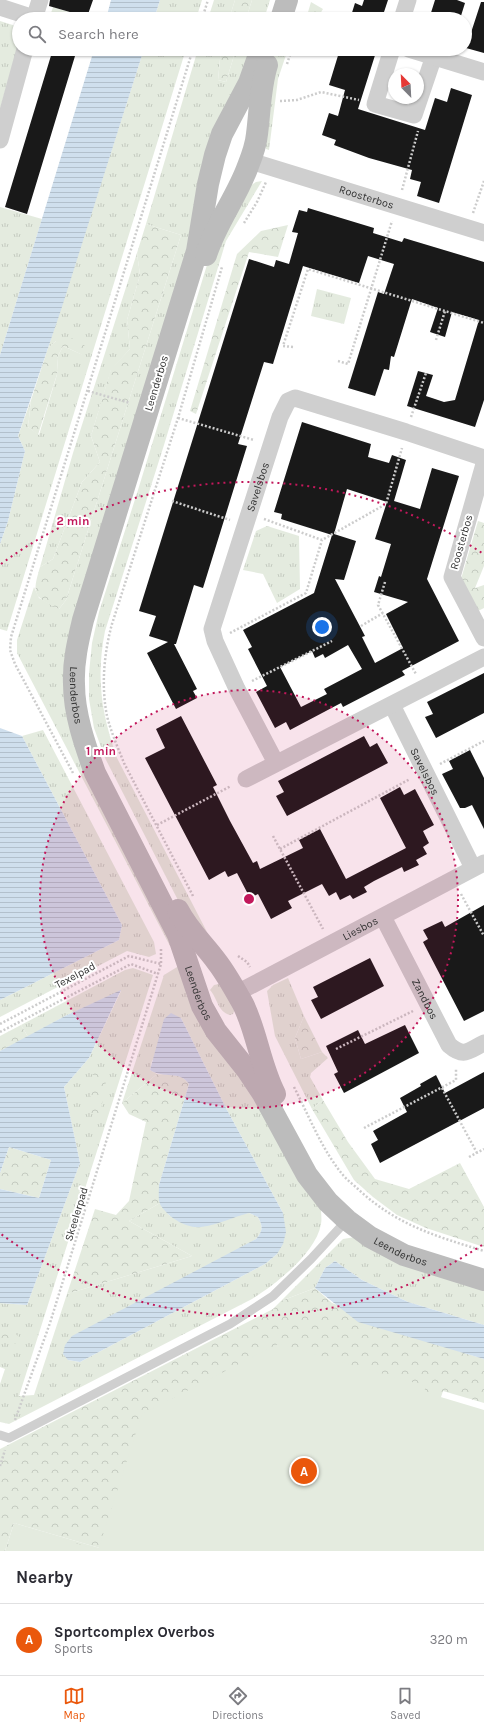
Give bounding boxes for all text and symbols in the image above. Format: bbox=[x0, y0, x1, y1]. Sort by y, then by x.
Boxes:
search box bbox=[12, 12, 472, 56]
icon: search bbox=[26, 23, 48, 45]
text: Search here bbox=[58, 25, 139, 43]
north arrow bbox=[388, 68, 424, 104]
street label: Roosterbos bbox=[337, 183, 396, 212]
street label: Leenderbos bbox=[142, 354, 171, 413]
street label: Savelsbos bbox=[244, 461, 272, 513]
street label: Roosterbos bbox=[447, 513, 476, 571]
text: 2 min bbox=[56, 514, 90, 528]
your location bbox=[312, 617, 332, 637]
street label: Leenderbos bbox=[67, 666, 85, 725]
text: 1 min bbox=[86, 744, 116, 758]
street label: Savelsbos bbox=[407, 746, 442, 797]
centre of rings bbox=[242, 892, 256, 906]
street label: Liesbos bbox=[340, 914, 380, 943]
street label: Texelpad bbox=[53, 959, 98, 991]
street label: Leenderbos bbox=[182, 964, 215, 1023]
street label: Zandbos bbox=[409, 976, 441, 1022]
street label: Skeelerpad bbox=[62, 1186, 91, 1243]
street label: Leenderbos bbox=[371, 1234, 429, 1269]
pin: A bbox=[291, 1456, 317, 1486]
text: Nearby bbox=[16, 1567, 73, 1587]
text: Sportcomplex Overbos bbox=[54, 1623, 215, 1641]
text: A bbox=[25, 1632, 33, 1647]
text: 320 m bbox=[430, 1632, 468, 1647]
text: Sports bbox=[54, 1641, 93, 1656]
tab: Map bbox=[63, 1685, 85, 1722]
tab: Directions bbox=[212, 1685, 264, 1722]
tab: Saved bbox=[390, 1685, 421, 1722]

